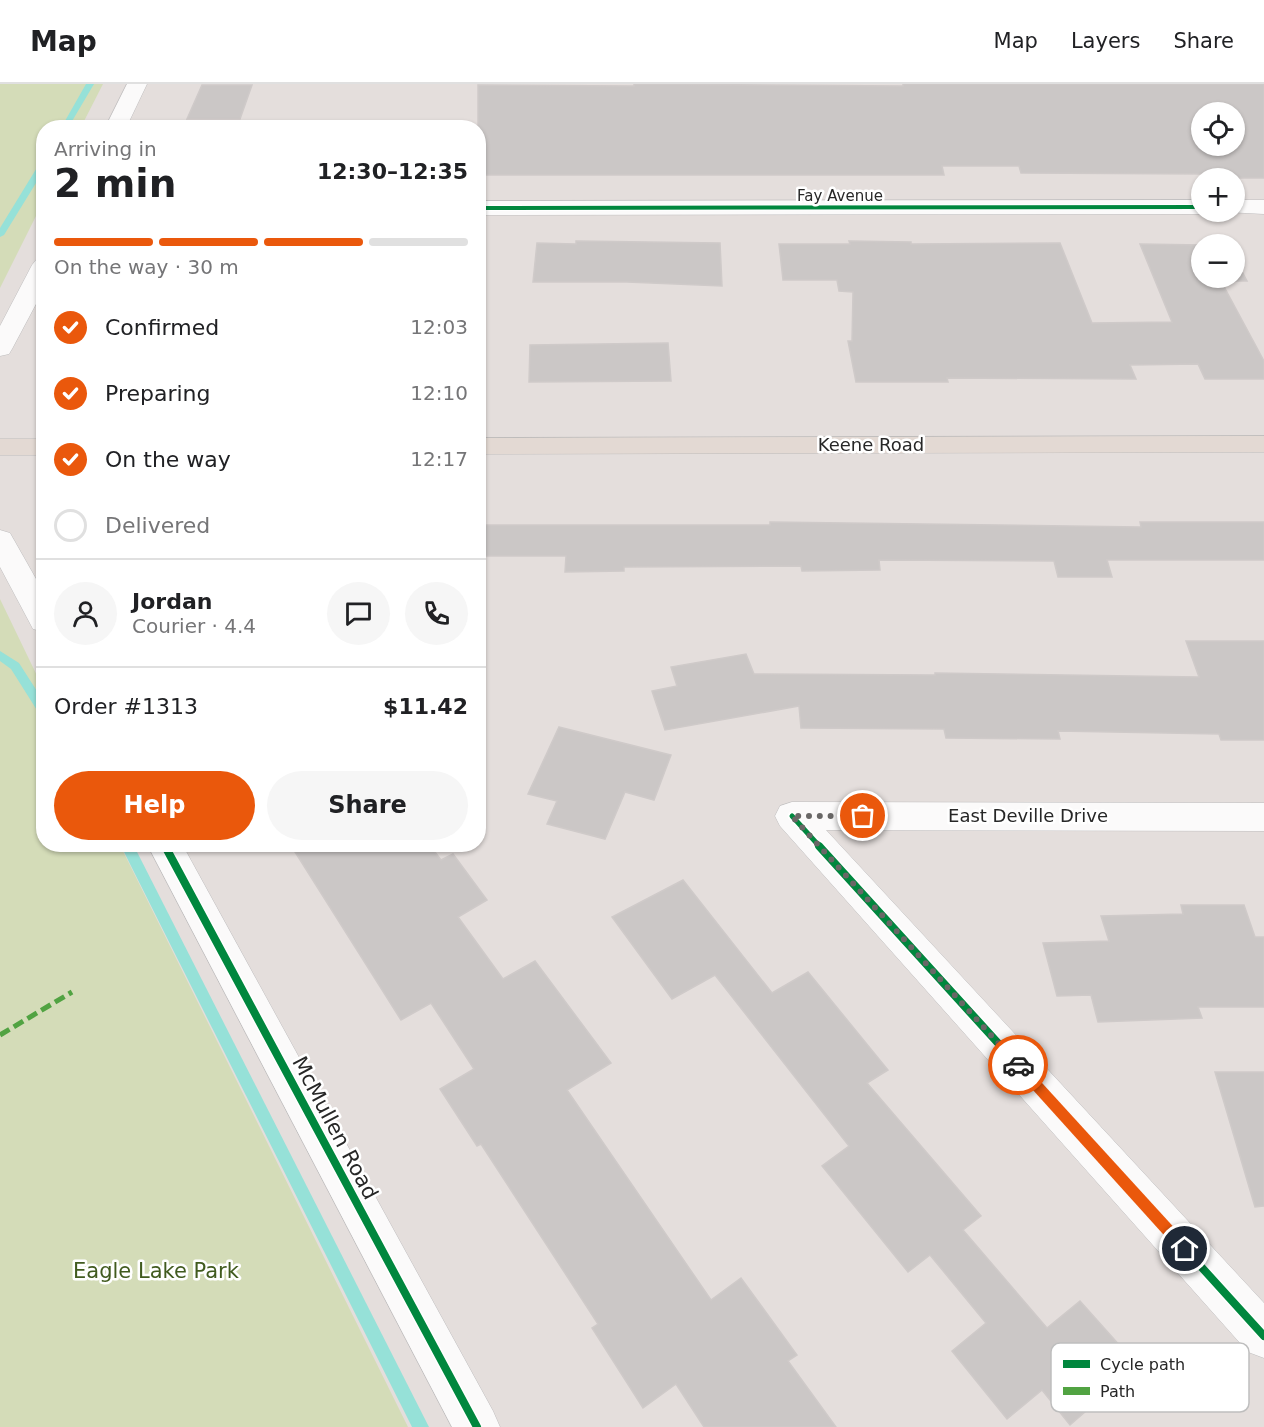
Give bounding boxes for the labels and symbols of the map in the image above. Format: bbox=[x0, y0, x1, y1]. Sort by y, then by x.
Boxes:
street label: Fay Avenue bbox=[797, 187, 883, 205]
street label: Keene Road bbox=[818, 434, 924, 455]
pin bbox=[837, 790, 888, 841]
street label: East Deville Drive bbox=[948, 805, 1108, 826]
courier bbox=[988, 1035, 1048, 1095]
street label: McMullen Road bbox=[287, 1052, 383, 1204]
pin bbox=[1159, 1223, 1210, 1274]
park label: Eagle Lake Park bbox=[73, 1259, 240, 1283]
legend bbox=[1051, 1343, 1249, 1412]
text: Cycle path bbox=[1100, 1355, 1185, 1374]
text: Path bbox=[1100, 1382, 1135, 1401]

